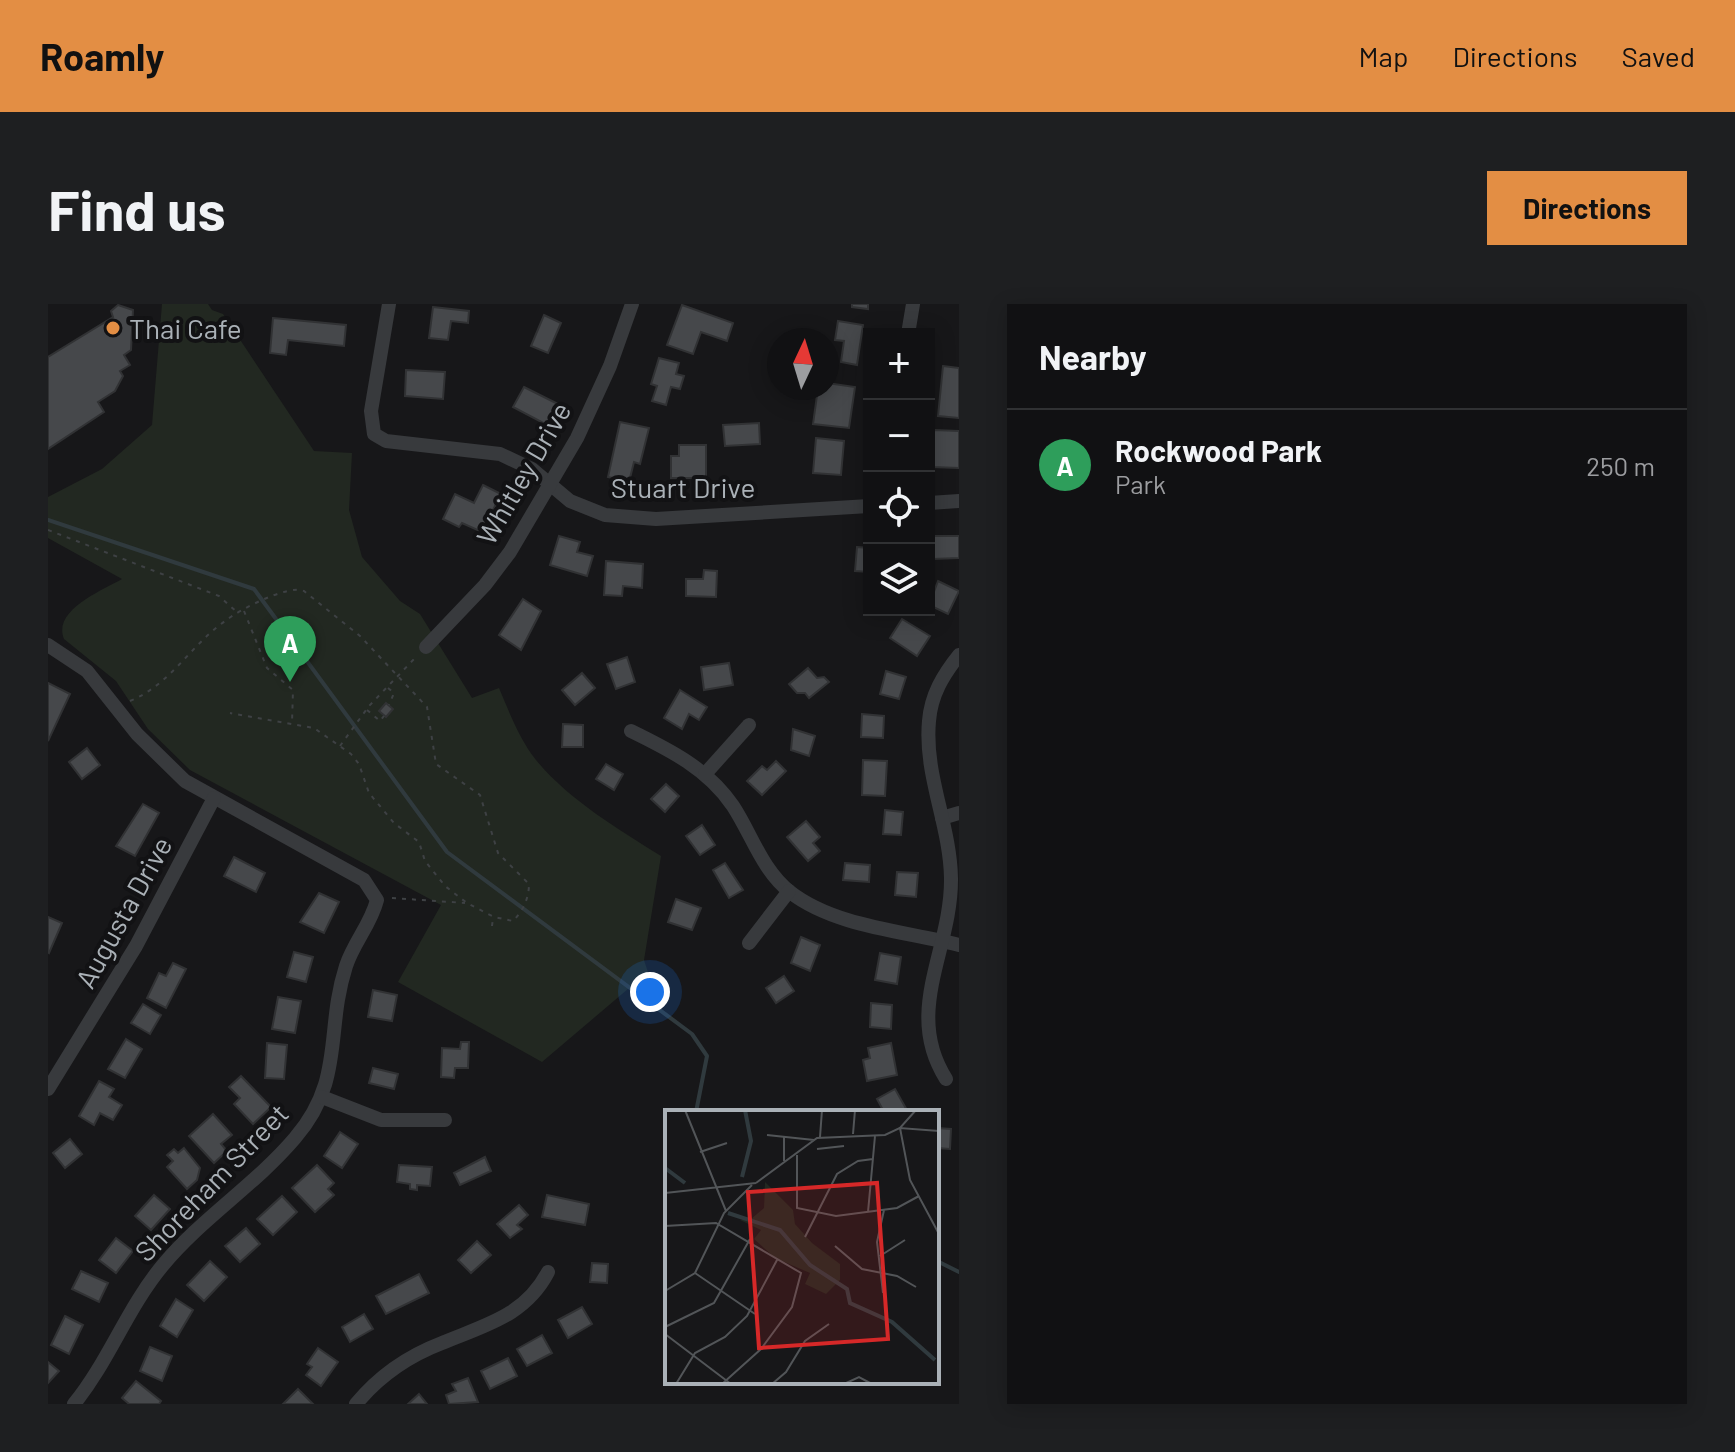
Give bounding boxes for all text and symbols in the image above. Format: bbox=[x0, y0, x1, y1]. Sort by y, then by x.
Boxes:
text: Roamly bbox=[40, 33, 164, 79]
text: Map bbox=[1359, 39, 1408, 73]
text: Directions bbox=[1452, 39, 1578, 73]
text: Saved bbox=[1622, 39, 1695, 73]
button: Directions bbox=[1487, 171, 1687, 245]
text: Find us bbox=[48, 175, 226, 242]
place label: Thai Cafe bbox=[129, 311, 242, 345]
marker: Thai Cafe bbox=[104, 319, 122, 337]
north arrow bbox=[767, 328, 839, 400]
map controls bbox=[863, 328, 935, 616]
button: + bbox=[863, 328, 935, 400]
text: Nearby bbox=[1039, 336, 1147, 377]
street label: Whitley Drive bbox=[469, 396, 577, 550]
button: − bbox=[863, 400, 935, 472]
text: Rockwood Park bbox=[1115, 432, 1322, 468]
text: A bbox=[1056, 450, 1074, 481]
text: 250 m bbox=[1586, 450, 1655, 481]
text: Park bbox=[1115, 468, 1166, 499]
street label: Stuart Drive bbox=[611, 470, 755, 504]
button: locate bbox=[863, 472, 935, 544]
button: layers bbox=[863, 544, 935, 616]
pin: A bbox=[264, 616, 316, 682]
street label: Augusta Drive bbox=[67, 830, 179, 994]
your location bbox=[630, 972, 670, 1012]
street label: Shoreham Street bbox=[127, 1096, 295, 1268]
inset map bbox=[665, 1110, 939, 1384]

